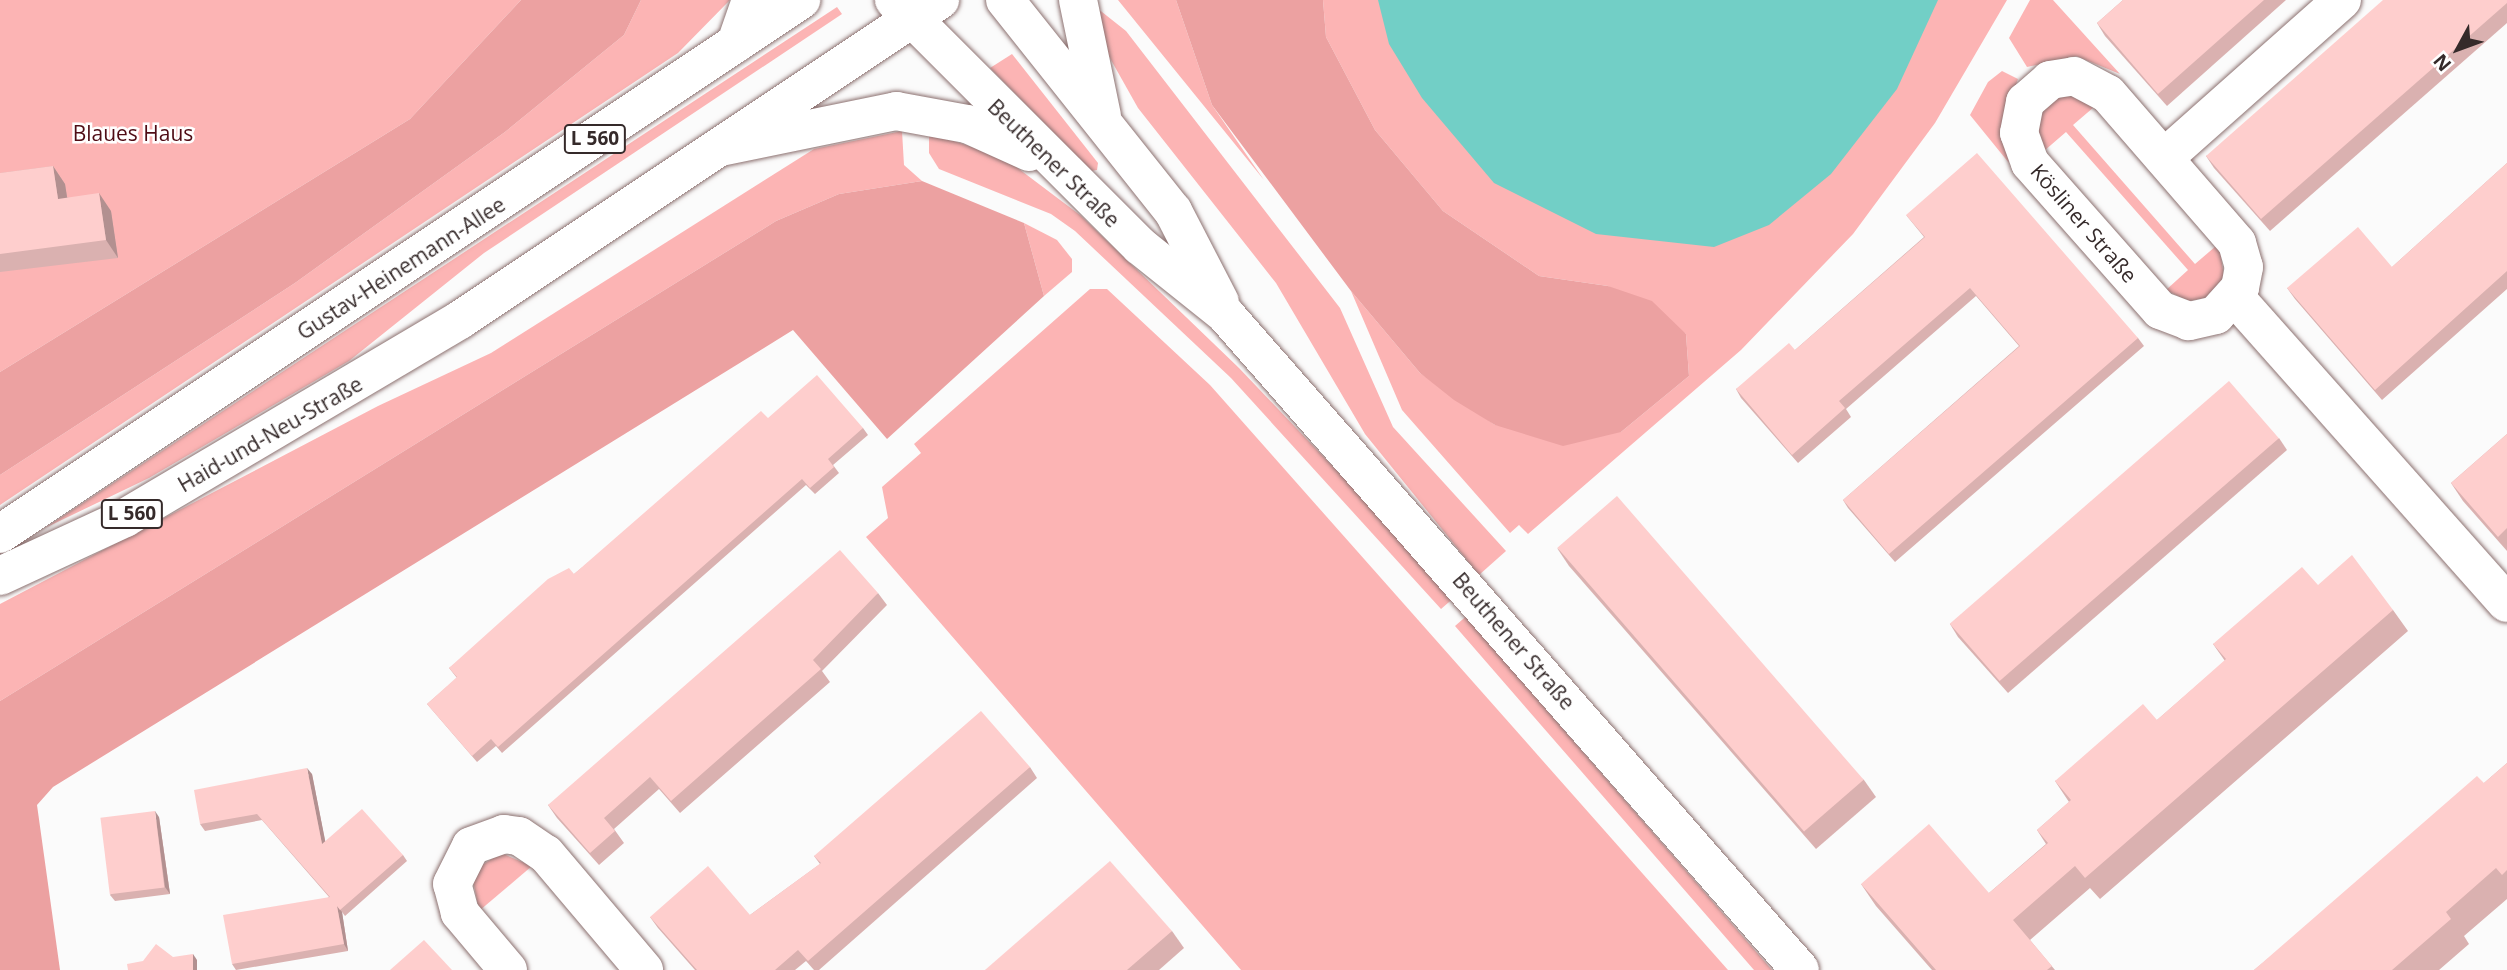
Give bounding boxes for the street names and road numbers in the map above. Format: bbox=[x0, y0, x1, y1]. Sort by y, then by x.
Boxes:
street label: Beuthener Straße bbox=[983, 94, 1125, 232]
road number: L 560 bbox=[564, 124, 626, 154]
street label: Kösliner Straße bbox=[2026, 159, 2142, 287]
street label: Gustav-Heinemann-Allee bbox=[292, 191, 510, 345]
street label: Haid-und-Neu-Straße bbox=[173, 371, 367, 497]
road number: L 560 bbox=[100, 499, 164, 530]
street label: Beuthener Straße bbox=[1448, 567, 1580, 715]

